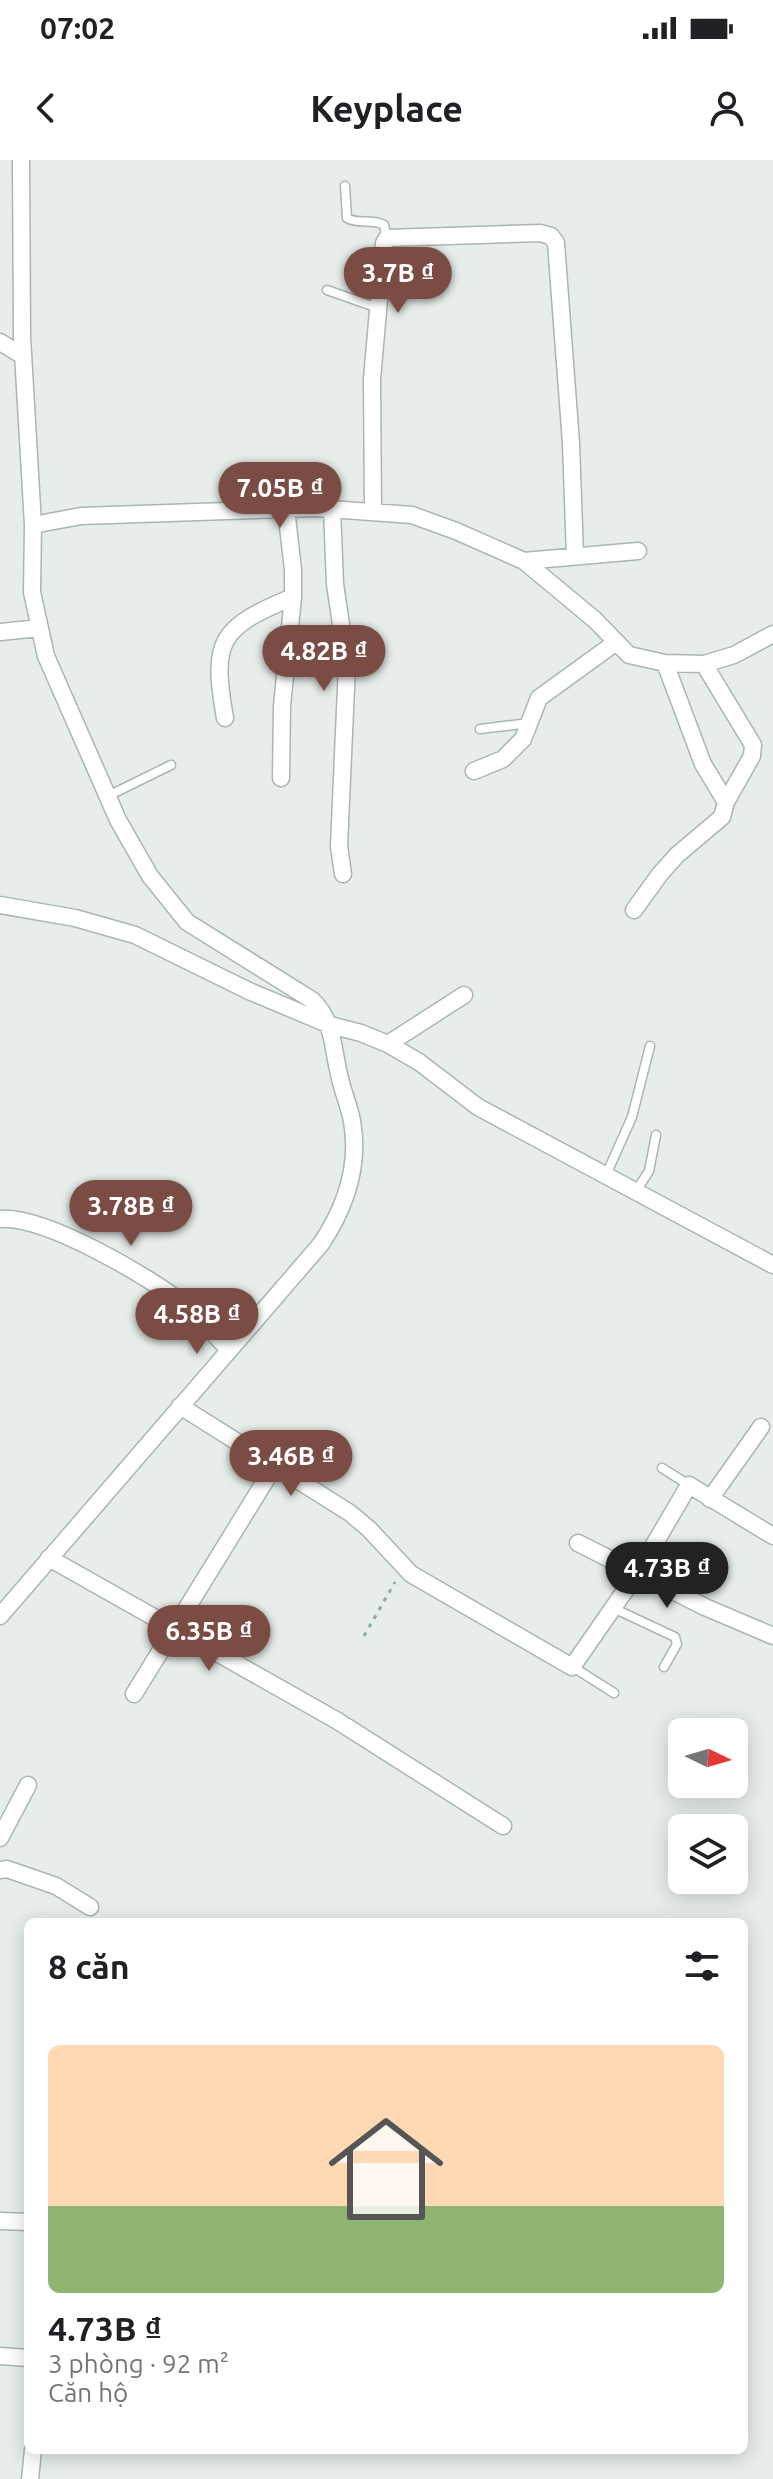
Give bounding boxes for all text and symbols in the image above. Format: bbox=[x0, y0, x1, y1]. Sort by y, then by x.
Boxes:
text: 07:02 bbox=[40, 11, 115, 45]
icon: back bbox=[24, 86, 68, 130]
icon: person bbox=[705, 86, 749, 130]
text: Keyplace bbox=[310, 88, 463, 129]
pin: 3.7B ₫ bbox=[333, 247, 463, 315]
text: 3.7B ₫ bbox=[362, 258, 434, 287]
pin: 7.05B ₫ bbox=[206, 462, 354, 530]
text: 7.05B ₫ bbox=[236, 473, 324, 502]
pin: 4.82B ₫ bbox=[250, 625, 398, 693]
text: 4.82B ₫ bbox=[280, 636, 368, 665]
pin: 3.78B ₫ bbox=[57, 1180, 205, 1248]
text: 3.78B ₫ bbox=[87, 1191, 175, 1220]
pin: 4.58B ₫ bbox=[123, 1288, 271, 1356]
text: 4.58B ₫ bbox=[153, 1299, 241, 1328]
pin: 3.46B ₫ bbox=[217, 1430, 365, 1498]
text: 3.46B ₫ bbox=[247, 1441, 335, 1470]
pin: 4.73B ₫ bbox=[593, 1542, 741, 1610]
text: 4.73B ₫ bbox=[623, 1553, 711, 1582]
pin: 6.35B ₫ bbox=[135, 1605, 283, 1673]
text: 6.35B ₫ bbox=[165, 1616, 253, 1645]
north arrow bbox=[668, 1718, 748, 1798]
map controls bbox=[668, 1718, 748, 1894]
button: layers bbox=[668, 1814, 748, 1894]
icon: filters bbox=[680, 1944, 724, 1988]
text: 8 căn bbox=[48, 1947, 130, 1985]
icon: home bbox=[314, 2097, 458, 2241]
text: 4.73B ₫ bbox=[48, 2309, 162, 2347]
text: 3 phòng · 92 m² bbox=[48, 2349, 229, 2378]
text: Căn hộ bbox=[48, 2378, 128, 2407]

